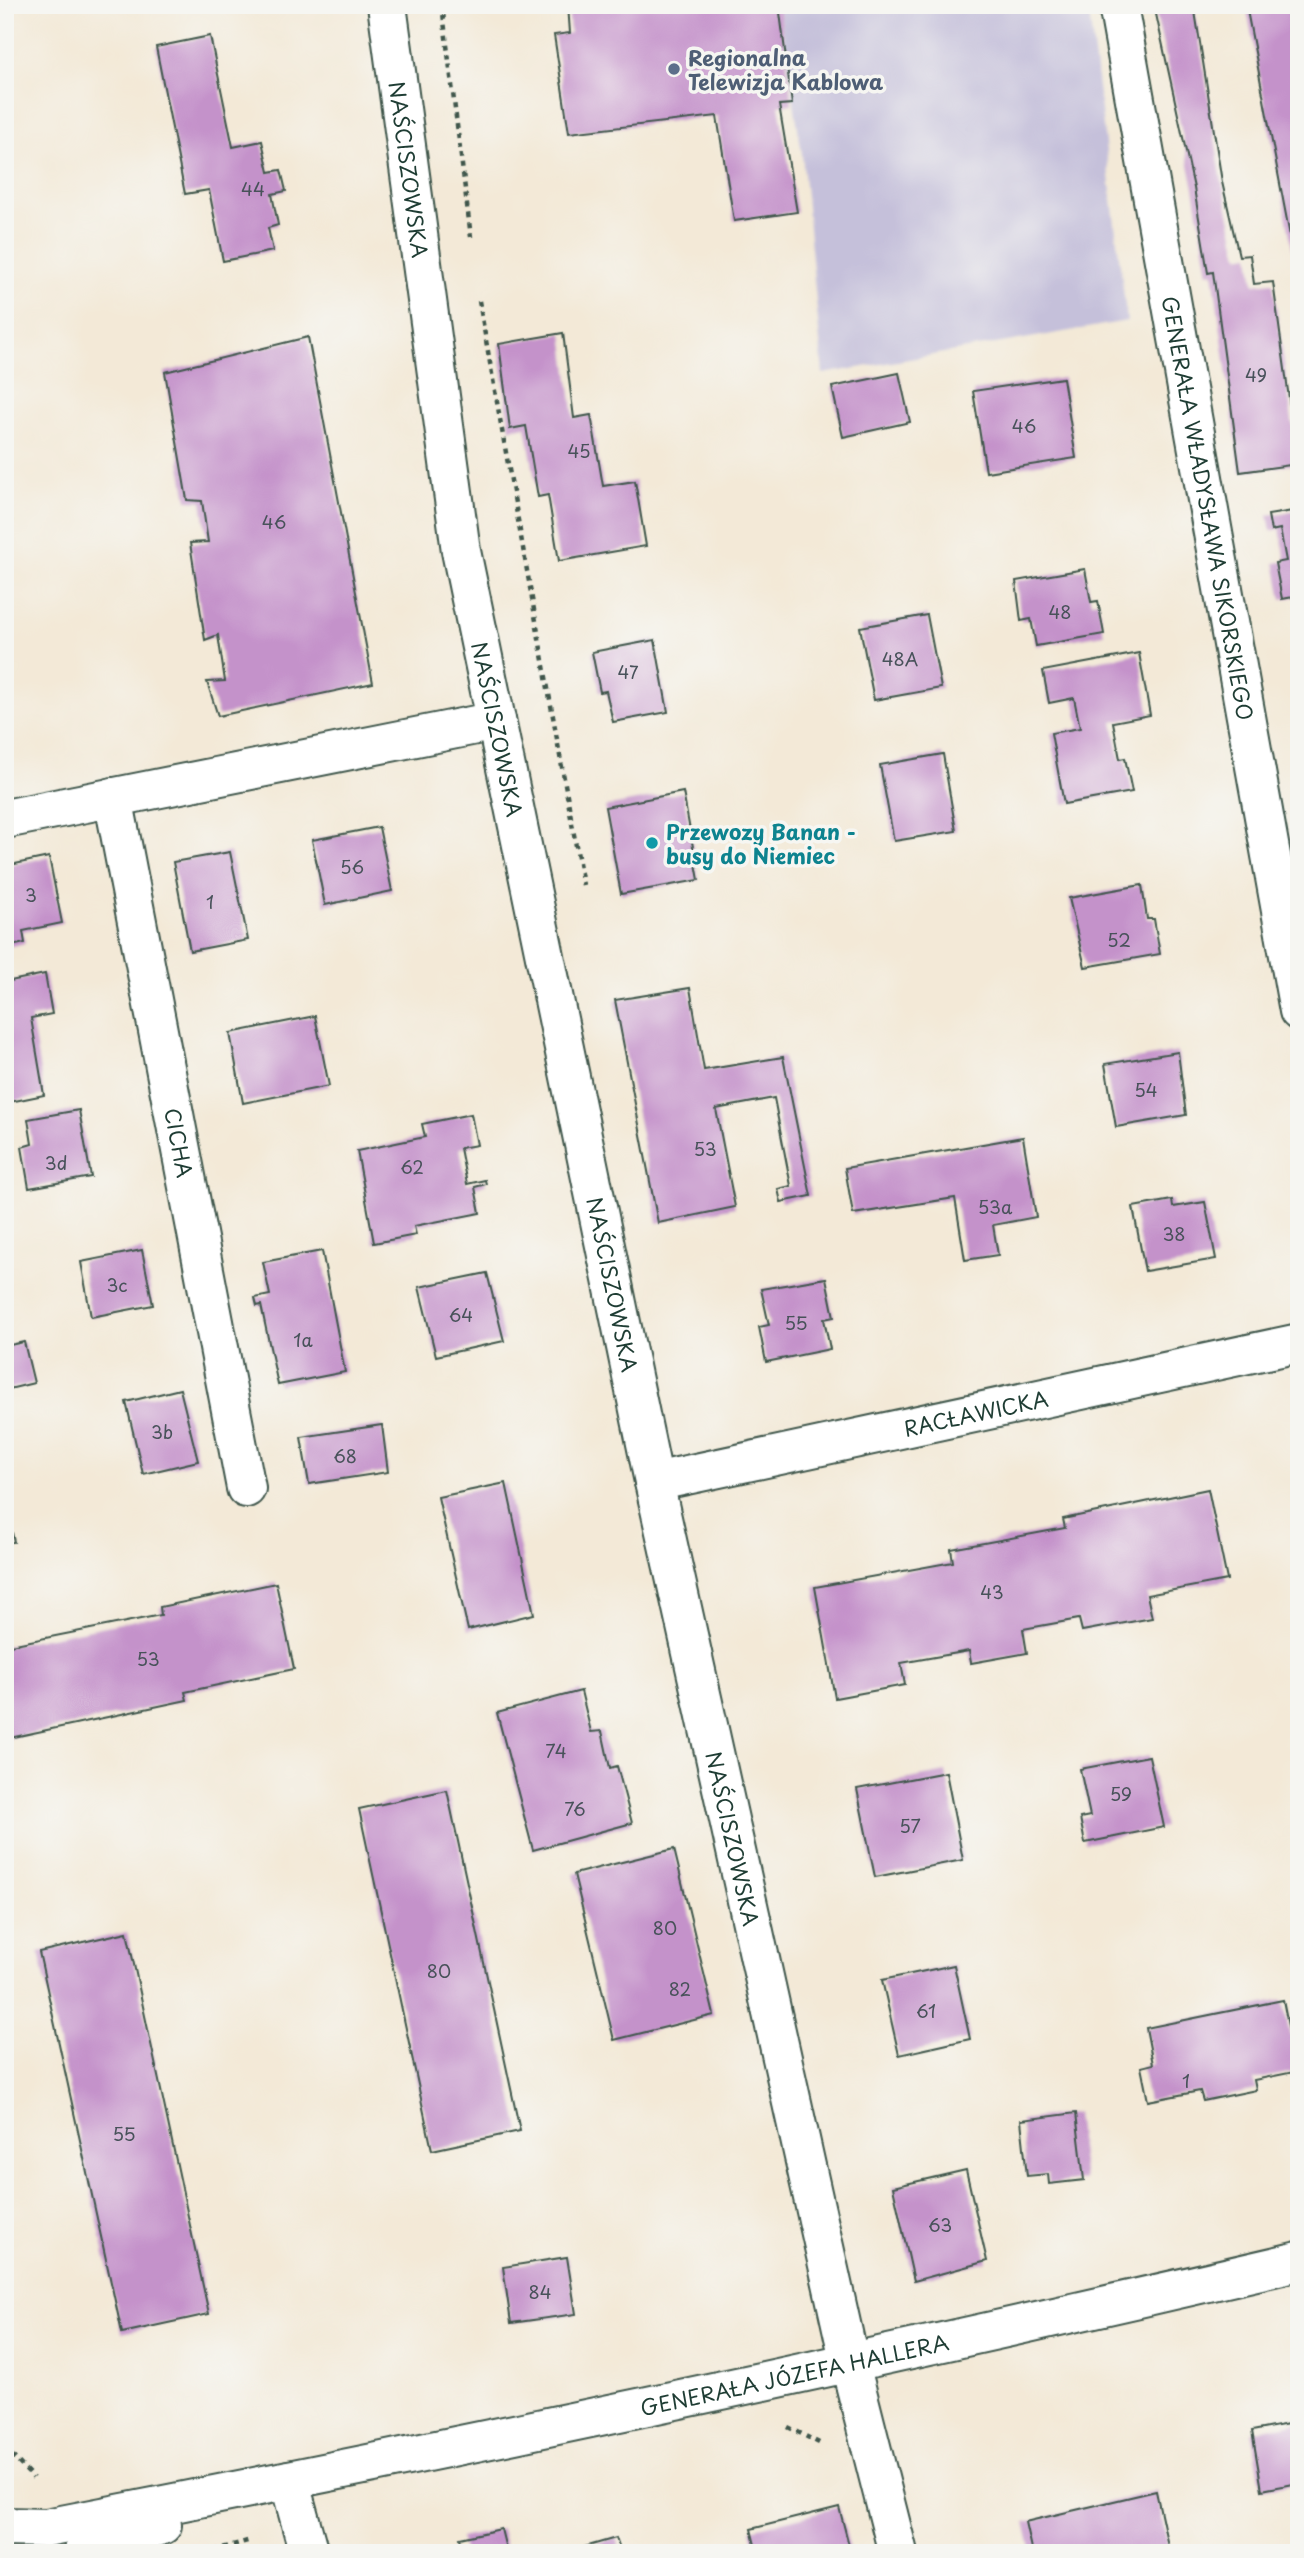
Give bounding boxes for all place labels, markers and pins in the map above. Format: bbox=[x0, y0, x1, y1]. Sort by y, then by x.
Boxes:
place label: Regionalna Telewizja Kablowa bbox=[688, 41, 883, 97]
marker: Regionalna Telewizja Kablowa bbox=[666, 61, 682, 77]
place label: Przewozy Banan - busy do Niemiec bbox=[666, 815, 856, 871]
marker: Przewozy Banan - busy do Niemiec bbox=[644, 835, 660, 851]

